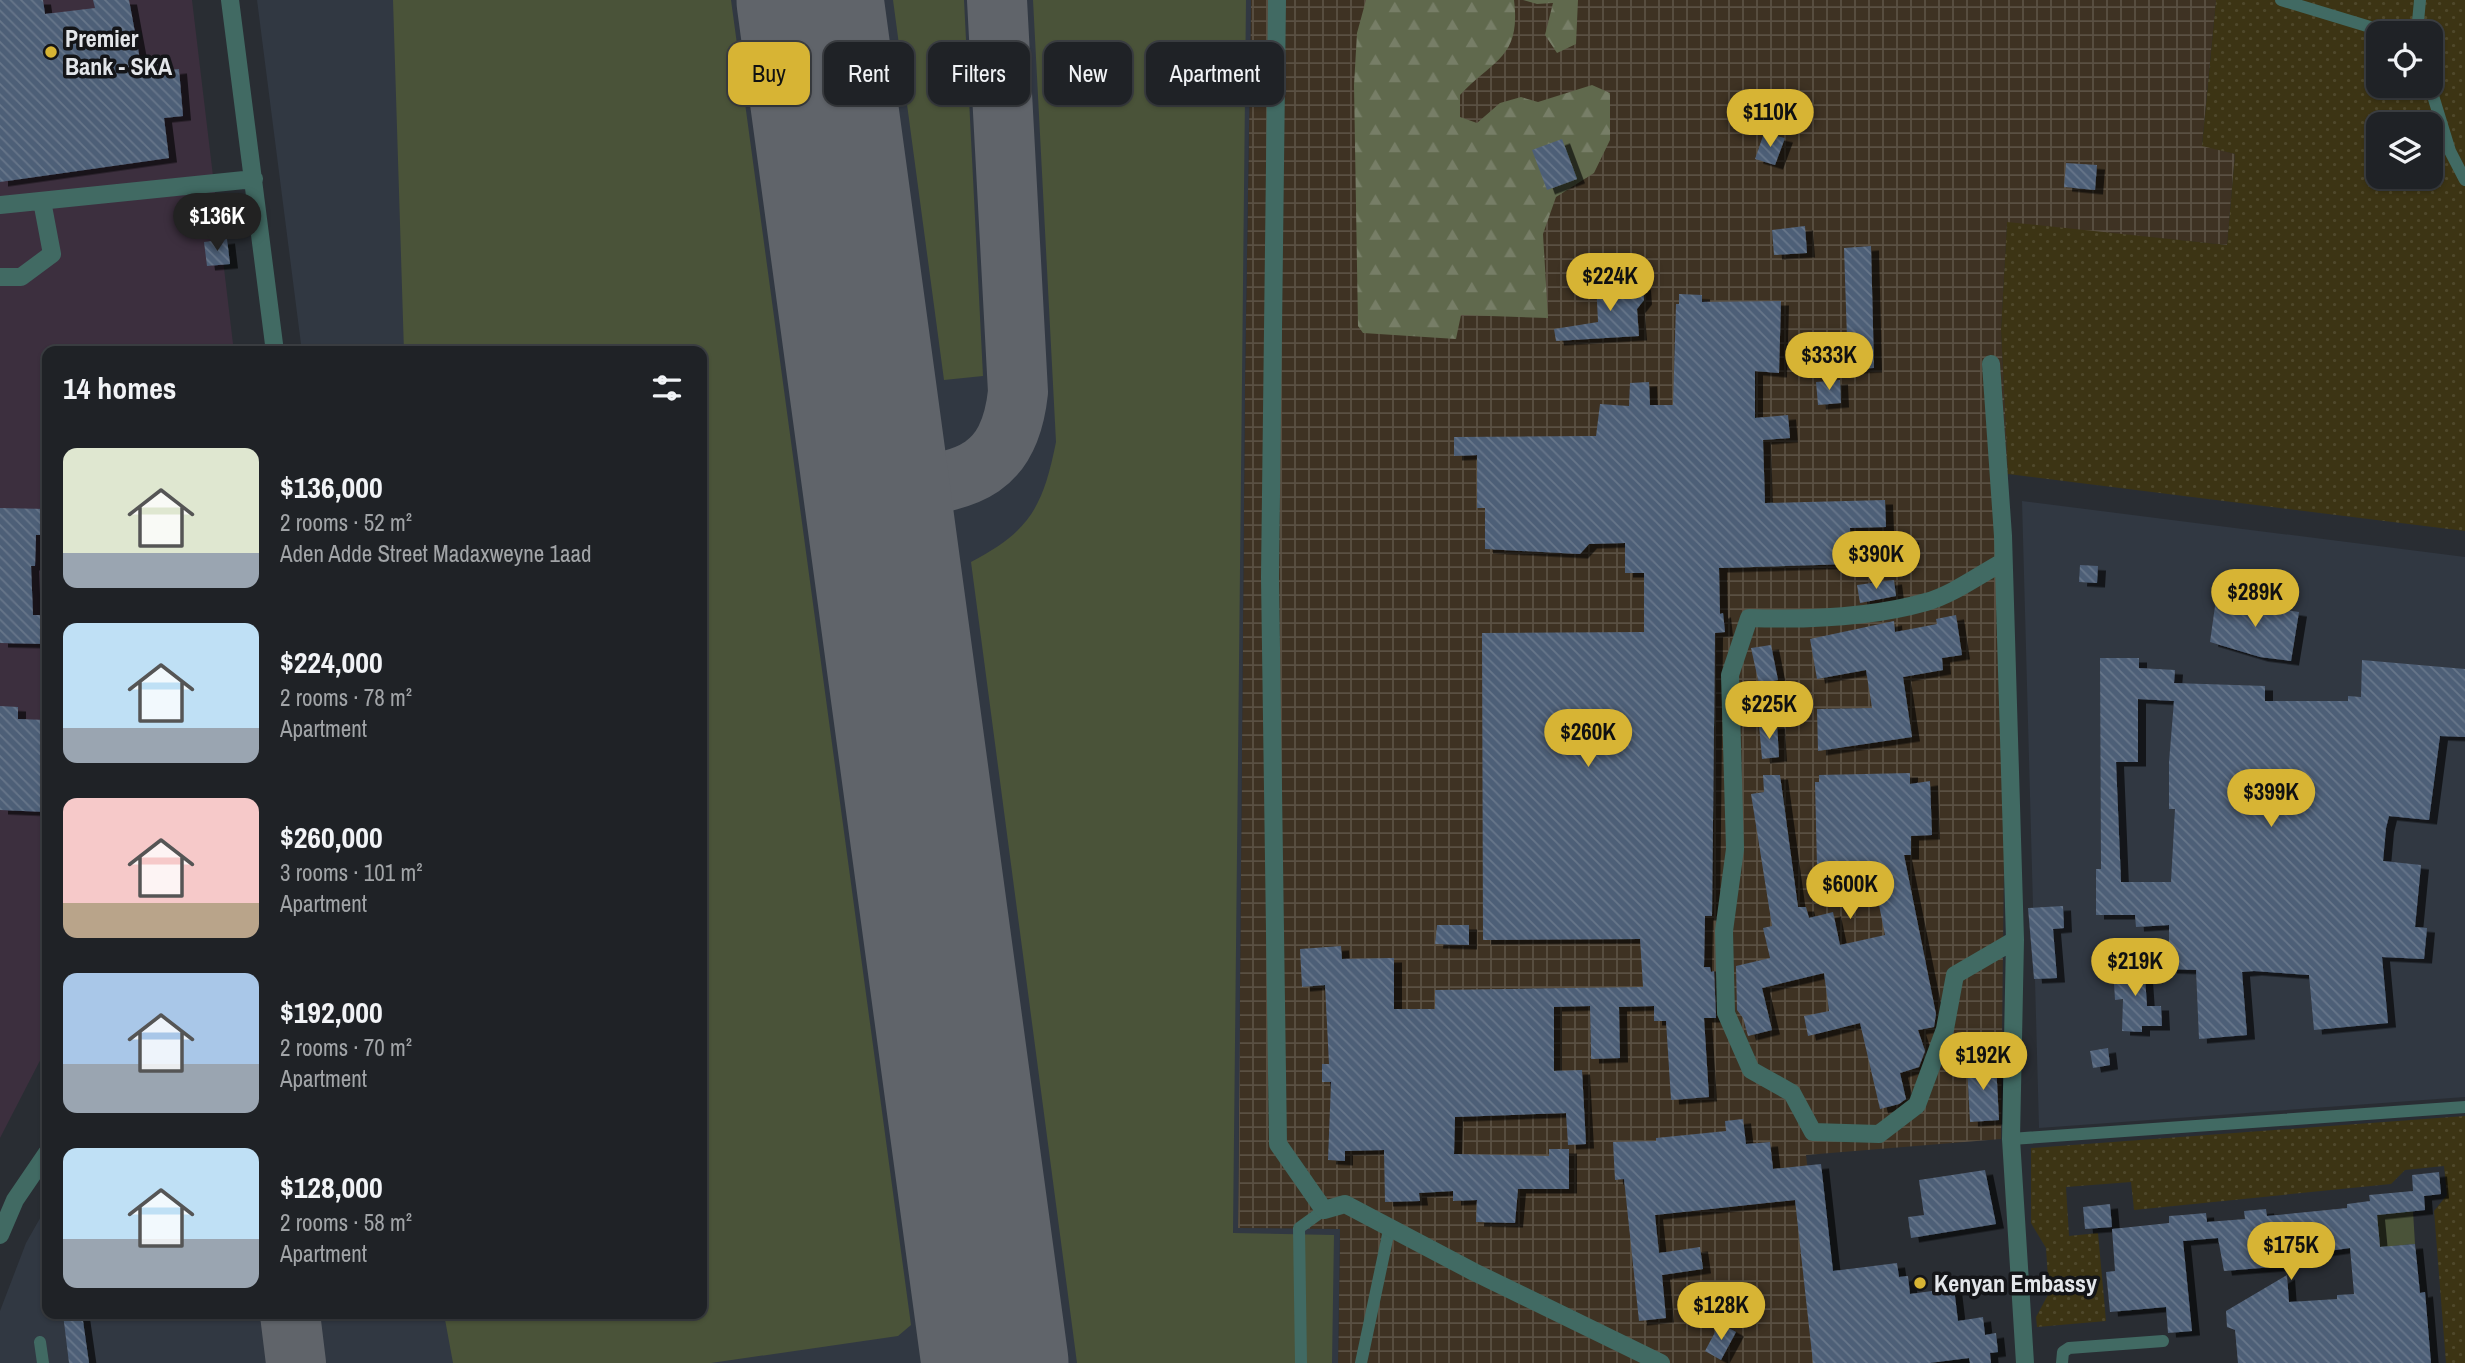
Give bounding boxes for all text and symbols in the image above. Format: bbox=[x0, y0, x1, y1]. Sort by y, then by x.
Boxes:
map controls bbox=[2366, 21, 2443, 189]
button: locate bbox=[2366, 21, 2443, 98]
place label: Premier Bank - SKA bbox=[65, 22, 173, 82]
chip: Buy bbox=[728, 42, 810, 105]
chip: Rent bbox=[824, 42, 914, 105]
chip: Filters bbox=[928, 42, 1030, 105]
chip: New bbox=[1044, 42, 1132, 105]
chip: Apartment bbox=[1146, 42, 1284, 105]
marker: Premier Bank - SKA bbox=[43, 44, 59, 60]
pin: $110K bbox=[1721, 90, 1819, 149]
text: $110K bbox=[1743, 96, 1797, 127]
button: layers bbox=[2366, 112, 2443, 189]
pin: $136K bbox=[168, 194, 266, 253]
text: $136K bbox=[189, 200, 245, 231]
pin: $224K bbox=[1561, 254, 1659, 313]
text: $224K bbox=[1582, 260, 1638, 291]
pin: $333K bbox=[1780, 332, 1878, 392]
text: $333K bbox=[1801, 339, 1857, 370]
text: 14 homes bbox=[63, 368, 177, 408]
icon: filters bbox=[648, 369, 686, 407]
text: $136,000 bbox=[280, 467, 383, 507]
icon: home bbox=[119, 476, 203, 560]
text: 2 rooms · 52 m² bbox=[280, 507, 412, 538]
pin: $390K bbox=[1827, 532, 1925, 591]
text: Aden Adde Street Madaxweyne 1aad bbox=[280, 538, 591, 569]
text: $390K bbox=[1848, 538, 1904, 569]
pin: $289K bbox=[2206, 570, 2304, 629]
text: $289K bbox=[2227, 576, 2283, 607]
text: $224,000 bbox=[280, 642, 383, 682]
icon: home bbox=[119, 651, 203, 735]
text: 2 rooms · 78 m² bbox=[280, 682, 412, 713]
pin: $225K bbox=[1720, 682, 1818, 741]
text: $225K bbox=[1741, 688, 1797, 719]
pin: $260K bbox=[1539, 710, 1637, 769]
text: Apartment bbox=[280, 713, 367, 744]
text: $260K bbox=[1560, 716, 1616, 747]
pin: $399K bbox=[2222, 770, 2320, 829]
text: $399K bbox=[2243, 776, 2299, 807]
text: $260,000 bbox=[280, 817, 383, 857]
icon: home bbox=[119, 826, 203, 910]
text: 3 rooms · 101 m² bbox=[280, 857, 423, 888]
pin: $600K bbox=[1801, 862, 1899, 921]
text: $600K bbox=[1822, 868, 1878, 899]
text: Apartment bbox=[280, 888, 367, 919]
pin: $219K bbox=[2086, 939, 2184, 998]
text: $219K bbox=[2107, 945, 2163, 976]
text: $192,000 bbox=[280, 992, 383, 1032]
icon: home bbox=[119, 1001, 203, 1085]
text: 2 rooms · 70 m² bbox=[280, 1032, 412, 1063]
pin: $192K bbox=[1934, 1032, 2032, 1092]
text: $192K bbox=[1955, 1039, 2011, 1070]
text: Apartment bbox=[280, 1063, 367, 1094]
text: $128,000 bbox=[280, 1167, 383, 1207]
icon: home bbox=[119, 1176, 203, 1260]
text: 2 rooms · 58 m² bbox=[280, 1207, 412, 1238]
pin: $175K bbox=[2242, 1222, 2340, 1282]
text: $175K bbox=[2263, 1229, 2319, 1260]
text: Apartment bbox=[280, 1238, 367, 1269]
place label: Kenyan Embassy bbox=[1934, 1267, 2097, 1299]
marker: Kenyan Embassy bbox=[1912, 1275, 1928, 1291]
pin: $128K bbox=[1672, 1282, 1770, 1342]
text: $128K bbox=[1693, 1289, 1749, 1320]

